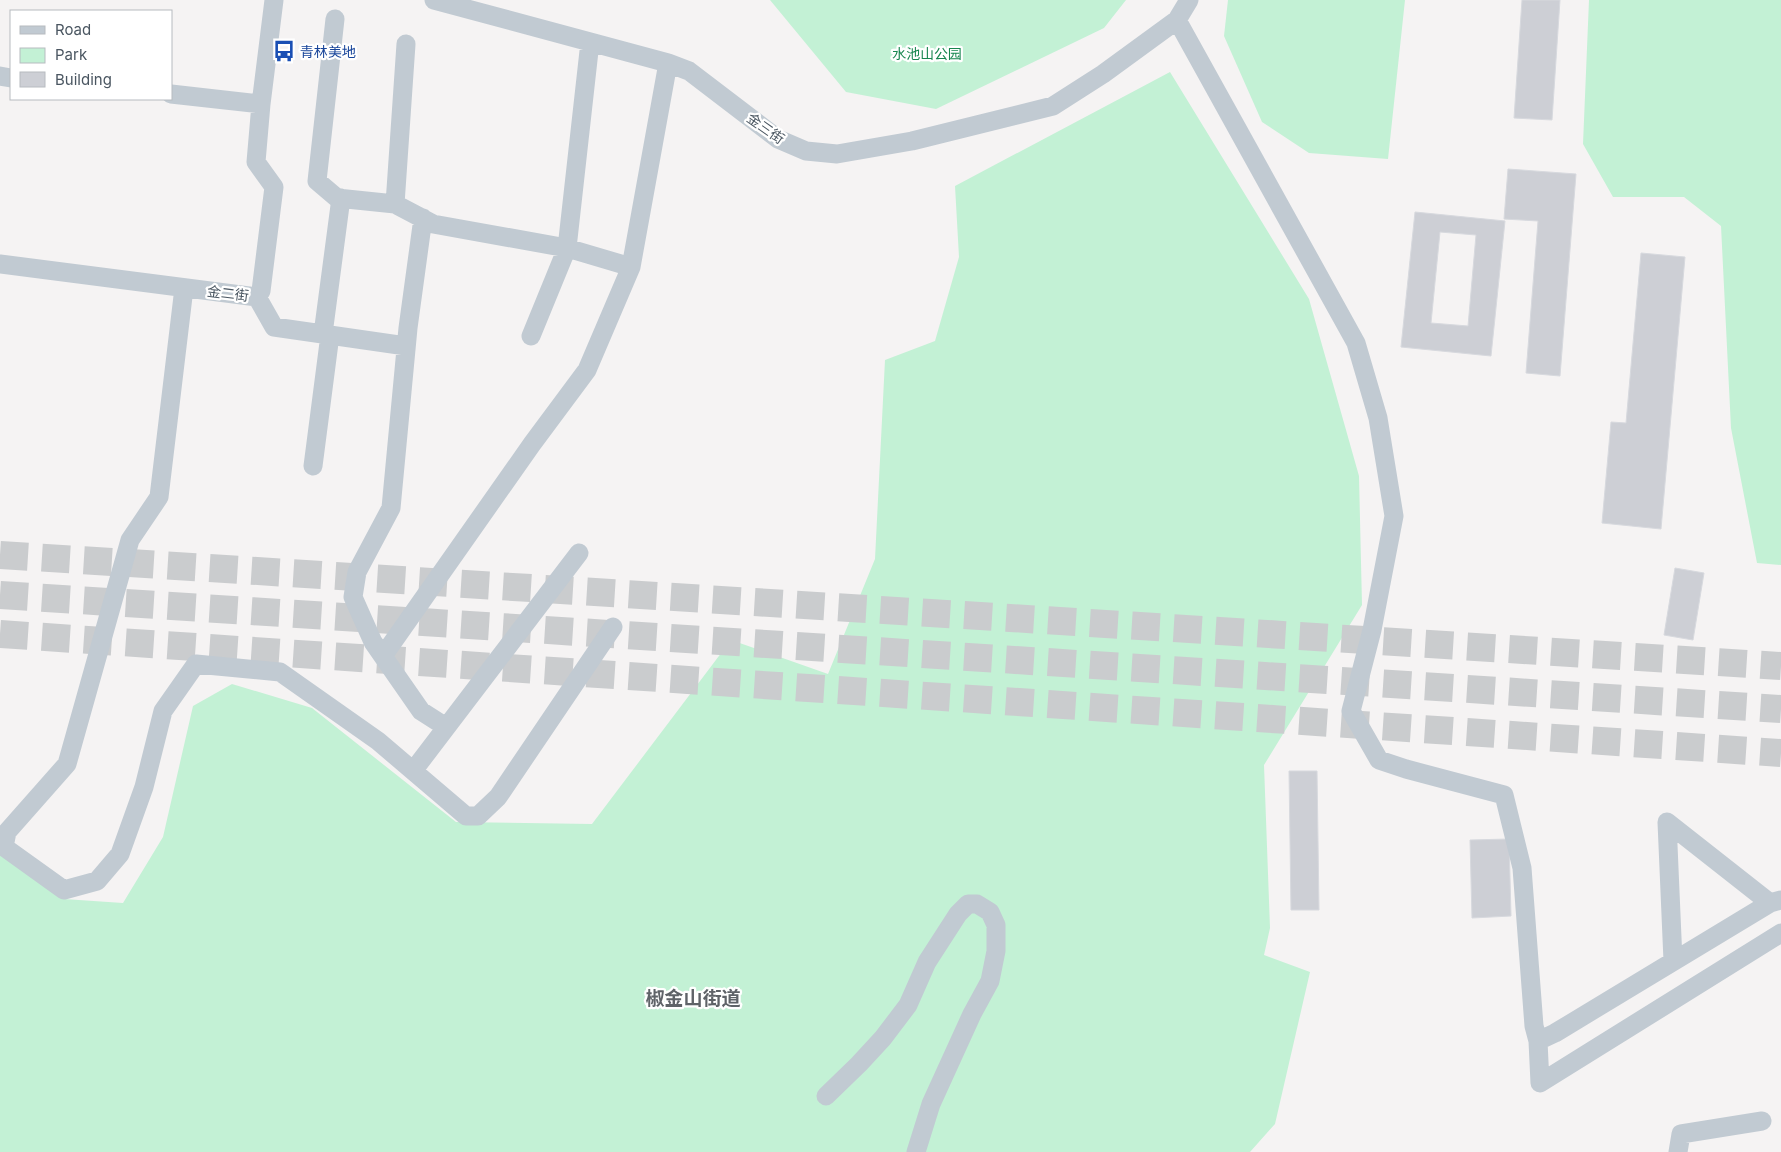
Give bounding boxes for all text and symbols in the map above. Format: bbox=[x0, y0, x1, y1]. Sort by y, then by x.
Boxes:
legend bbox=[10, 10, 172, 100]
text: Road bbox=[55, 20, 91, 39]
bus stop icon: 青林美地 bbox=[271, 38, 297, 64]
place label: 青林美地 bbox=[300, 43, 356, 60]
text: Park bbox=[55, 45, 88, 64]
park label: 水池山公园 bbox=[892, 45, 962, 62]
text: Building bbox=[55, 70, 112, 89]
street label: 金三街 bbox=[744, 109, 788, 147]
street label: 金二街 bbox=[206, 282, 250, 304]
district label: 椒金山街道 bbox=[645, 987, 741, 1010]

